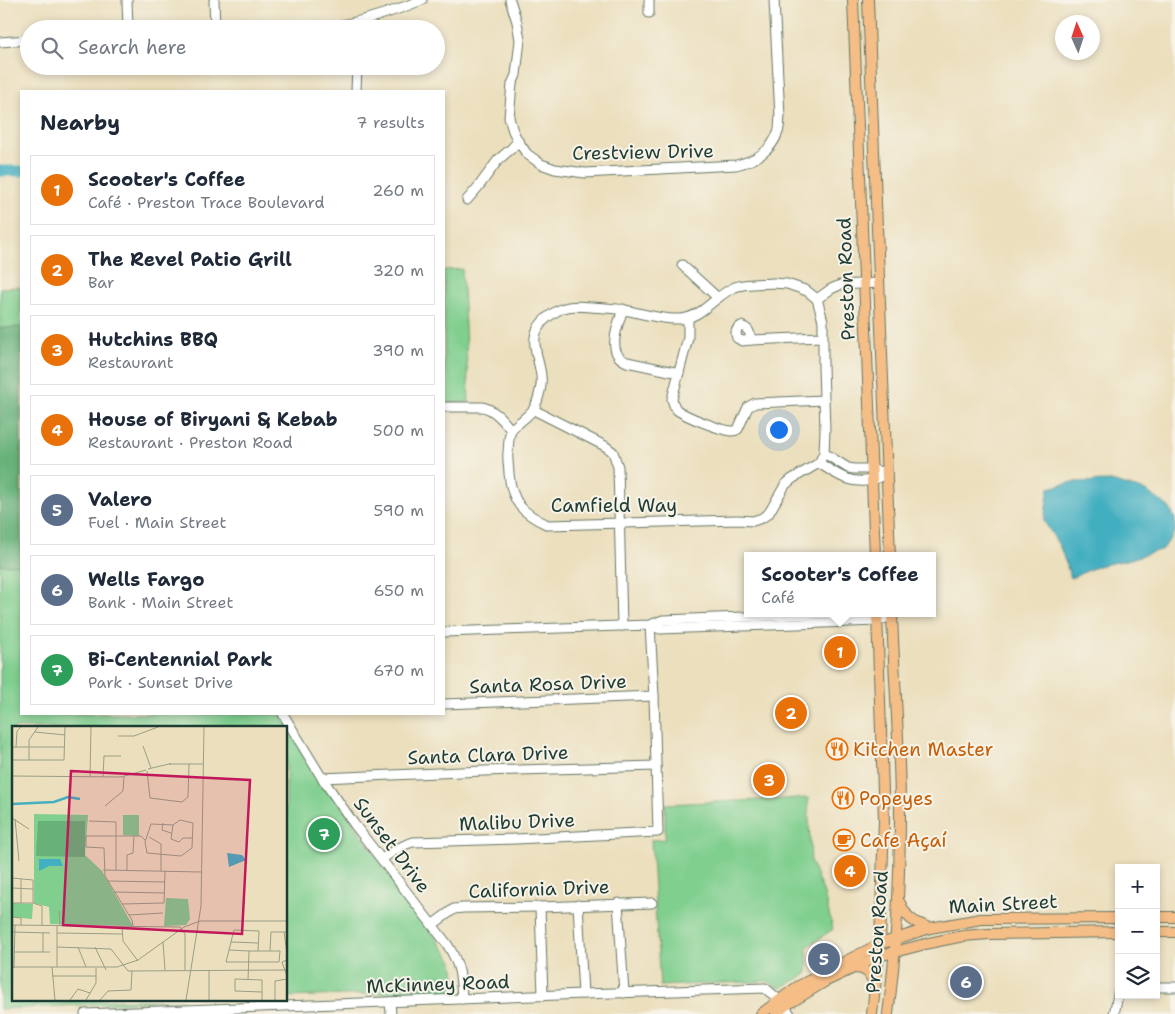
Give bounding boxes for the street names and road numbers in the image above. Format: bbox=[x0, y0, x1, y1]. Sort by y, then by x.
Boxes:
street label: Crestview Drive bbox=[572, 138, 714, 166]
street label: Preston Road bbox=[831, 217, 861, 341]
street label: Camfield Way bbox=[551, 493, 677, 518]
street label: Santa Rosa Drive bbox=[469, 669, 627, 699]
street label: Santa Clara Drive bbox=[407, 740, 569, 770]
street label: Sunset Drive bbox=[348, 792, 436, 898]
street label: Malibu Drive bbox=[459, 807, 575, 837]
street label: Preston Road bbox=[860, 870, 894, 994]
street label: California Drive bbox=[468, 874, 610, 904]
street label: Main Street bbox=[948, 889, 1058, 919]
street label: McKinney Road bbox=[366, 969, 510, 999]

